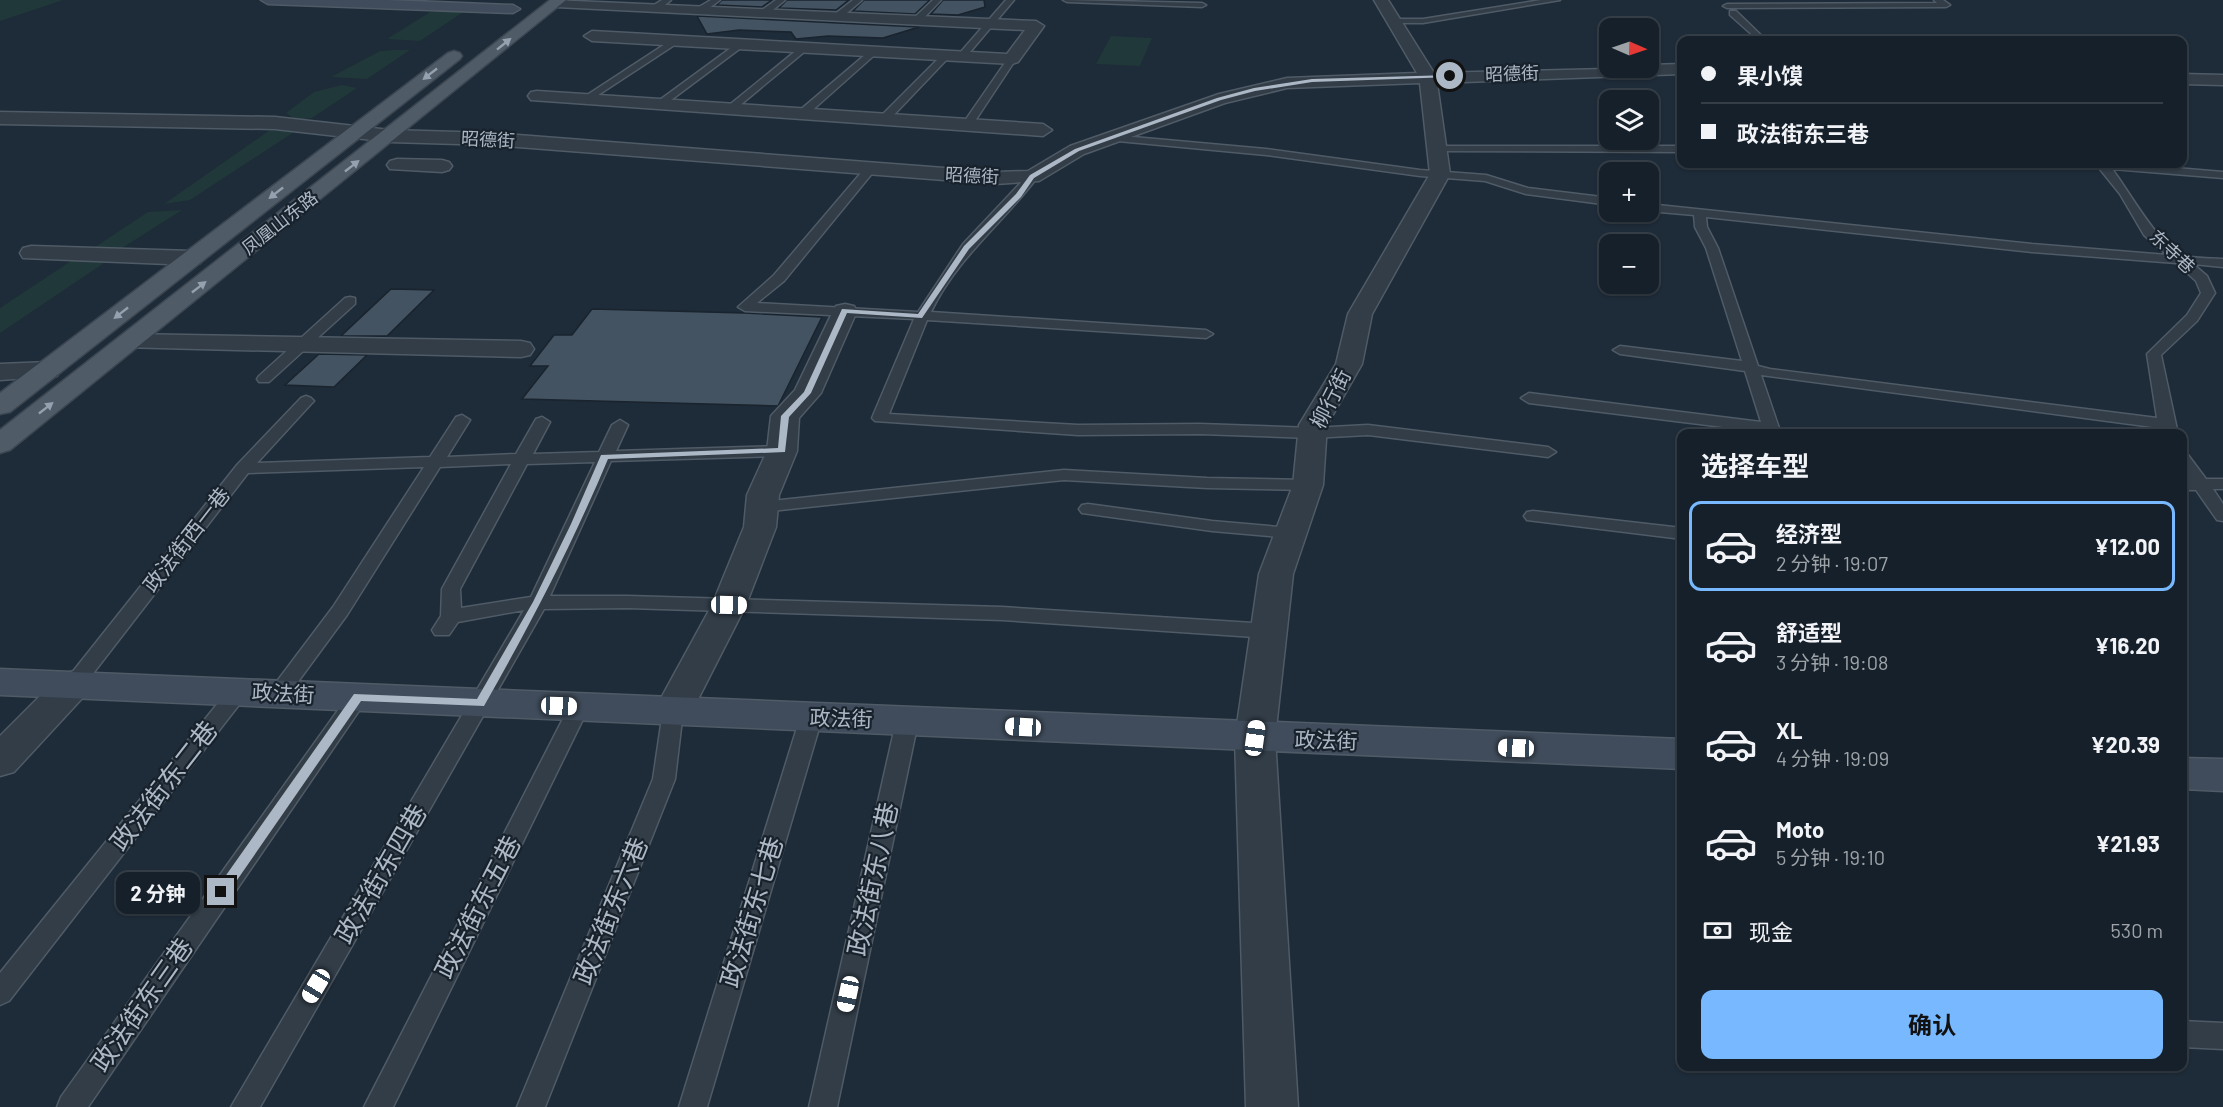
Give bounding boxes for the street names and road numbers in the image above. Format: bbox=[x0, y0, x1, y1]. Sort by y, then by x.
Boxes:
street label: 昭德街 bbox=[1485, 61, 1539, 85]
street label: 昭德街 bbox=[461, 127, 516, 151]
street label: 昭德街 bbox=[945, 163, 1000, 187]
street label: 凤凰山东路 bbox=[237, 186, 322, 259]
street label: 东寺巷 bbox=[2145, 225, 2200, 278]
street label: 柳行街 bbox=[1304, 365, 1355, 432]
street label: 政法街西一巷 bbox=[137, 482, 234, 596]
street label: 政法街 bbox=[251, 678, 315, 707]
street label: 政法街 bbox=[809, 704, 873, 731]
street label: 政法街东二巷 bbox=[103, 714, 223, 856]
street label: 政法街 bbox=[1294, 726, 1358, 753]
street label: 政法街东四巷 bbox=[327, 798, 432, 949]
street label: 政法街东八巷 bbox=[840, 799, 903, 958]
street label: 政法街东五巷 bbox=[427, 830, 526, 983]
street label: 政法街东六巷 bbox=[566, 832, 653, 989]
street label: 政法街东七巷 bbox=[713, 832, 788, 991]
street label: 政法街东三巷 bbox=[83, 931, 198, 1077]

